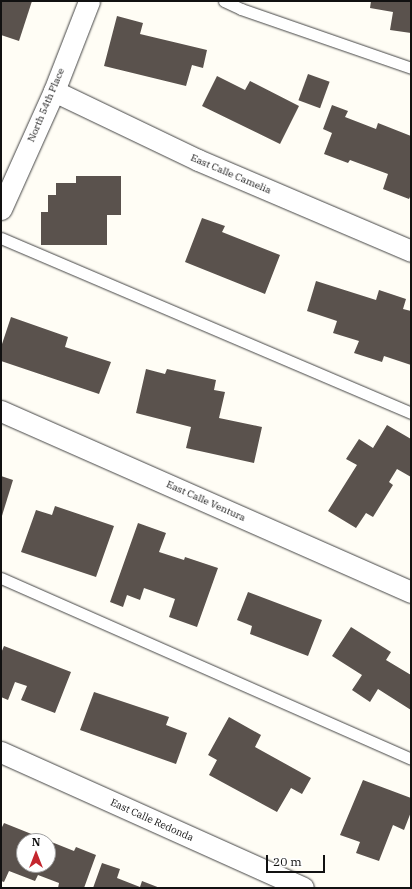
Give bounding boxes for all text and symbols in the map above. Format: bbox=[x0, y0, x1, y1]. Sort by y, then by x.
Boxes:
street label: North 54th Place bbox=[25, 66, 67, 144]
street label: East Calle Camelia bbox=[189, 152, 273, 196]
street label: East Calle Ventura bbox=[165, 478, 247, 524]
street label: East Calle Redonda bbox=[109, 796, 195, 844]
north arrow bbox=[16, 833, 56, 873]
text: N bbox=[32, 835, 40, 849]
scale bar bbox=[268, 847, 327, 873]
text: 20 m bbox=[273, 854, 302, 869]

